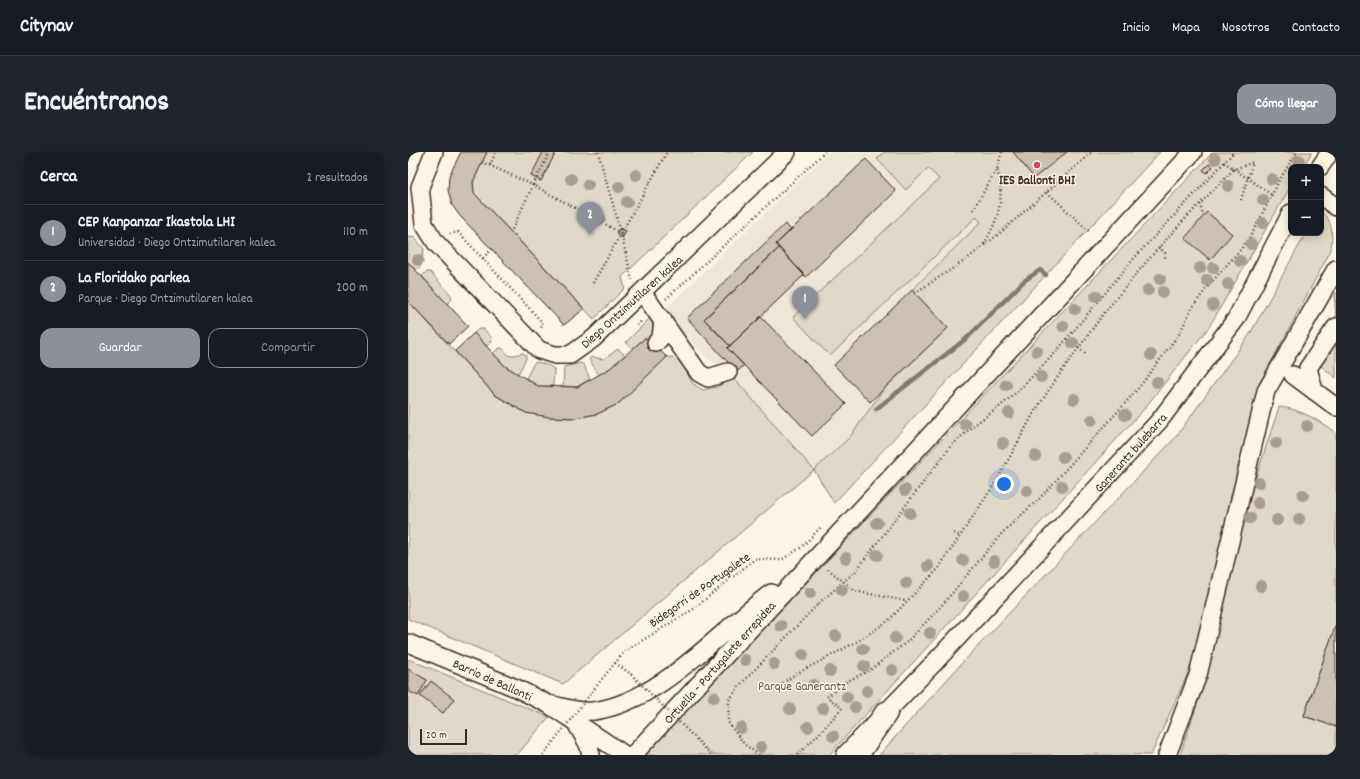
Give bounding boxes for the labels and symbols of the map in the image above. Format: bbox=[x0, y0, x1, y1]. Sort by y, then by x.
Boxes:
marker: IES Ballonti BHI bbox=[1032, 160, 1042, 170]
place label: IES Ballonti BHI bbox=[999, 172, 1076, 191]
pin: 2 bbox=[577, 202, 603, 235]
street label: Diego Ontzimutilaren kalea bbox=[577, 251, 689, 354]
pin: 1 bbox=[792, 286, 818, 319]
street label: Ganerantz bulebarra bbox=[1091, 409, 1173, 498]
your location bbox=[994, 474, 1014, 494]
street label: Bidegorri de Portugalete bbox=[646, 549, 755, 633]
street label: Ortuella - Portugalete errepidea bbox=[660, 597, 782, 729]
street label: Barrio de Ballonti bbox=[449, 655, 535, 708]
park label: Parque Ganerantz bbox=[758, 678, 846, 697]
scale bar bbox=[420, 727, 467, 746]

